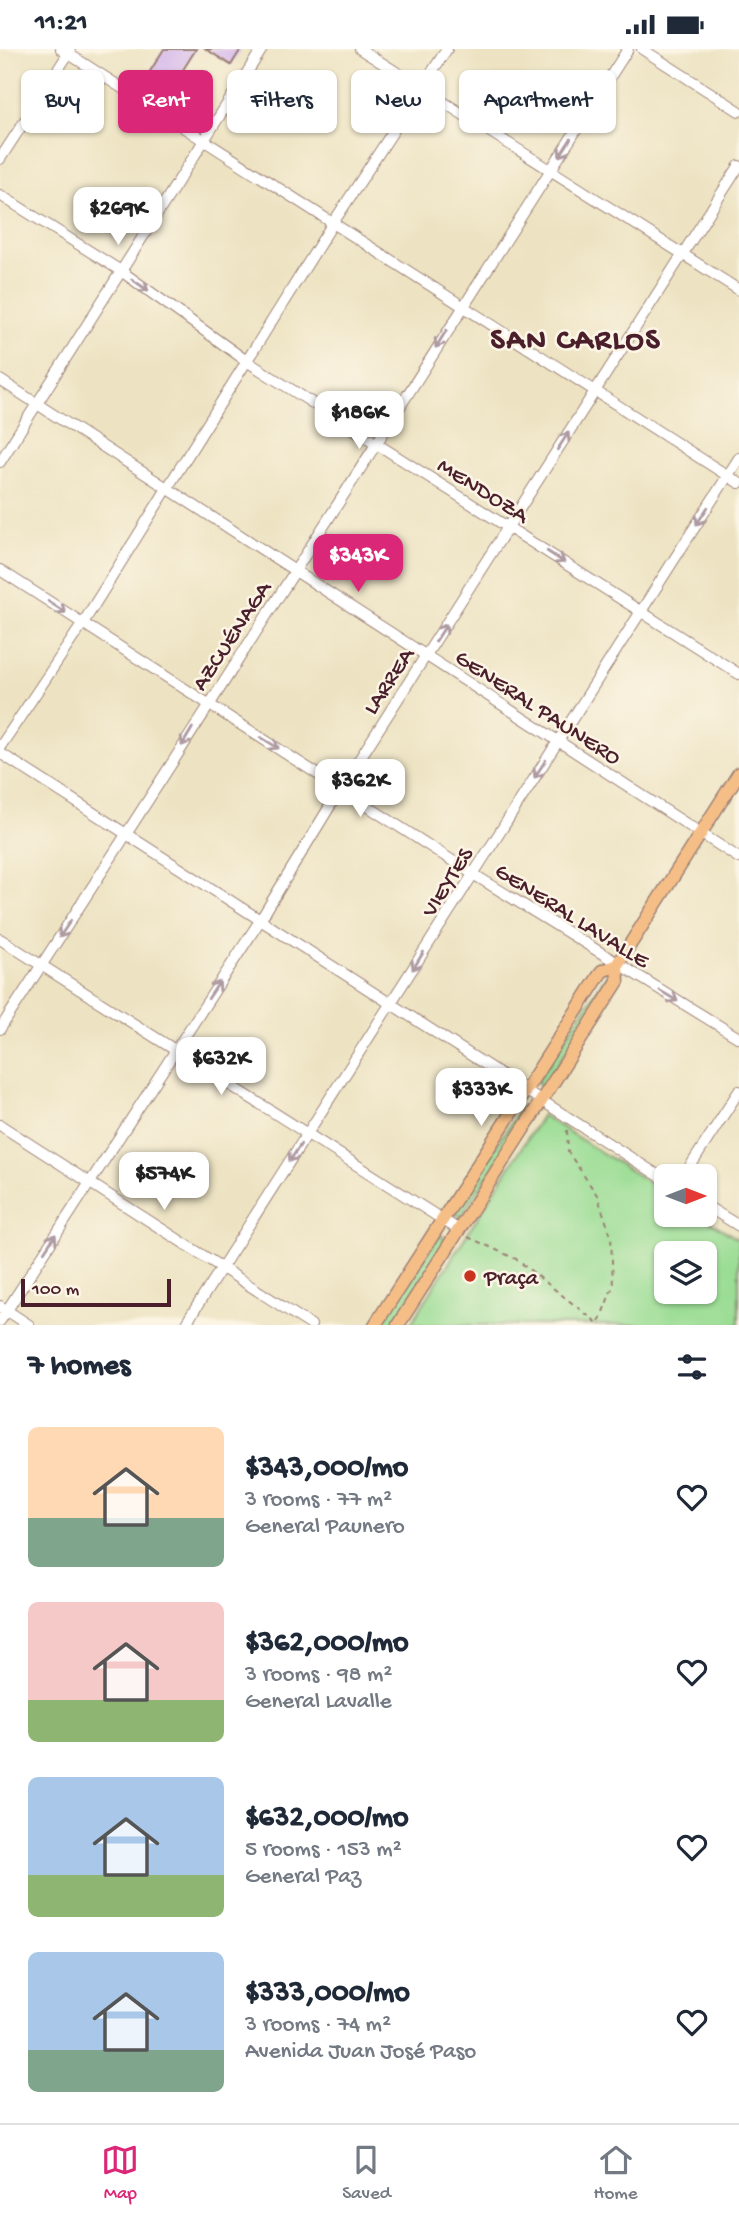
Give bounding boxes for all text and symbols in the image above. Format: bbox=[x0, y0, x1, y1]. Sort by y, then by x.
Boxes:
text: 11:21 bbox=[35, 9, 87, 40]
chip: Buy bbox=[21, 70, 104, 133]
chip: Rent bbox=[118, 70, 213, 133]
chip: Filters bbox=[227, 70, 337, 133]
chip: New bbox=[351, 70, 445, 133]
chip: Apartment bbox=[459, 70, 616, 133]
one-way arrow bbox=[557, 137, 571, 157]
pin: $269K bbox=[69, 187, 167, 247]
text: $269K bbox=[89, 196, 147, 223]
one-way arrow bbox=[130, 278, 149, 292]
district label: SAN CARLOS bbox=[491, 325, 661, 360]
one-way arrow bbox=[433, 328, 447, 348]
pin: $186K bbox=[310, 391, 408, 451]
text: $186K bbox=[331, 400, 387, 427]
one-way arrow bbox=[556, 432, 571, 451]
street label: MENDOZA bbox=[431, 453, 534, 531]
one-way arrow bbox=[695, 505, 709, 525]
pin: $343K bbox=[309, 535, 407, 594]
text: $343K bbox=[329, 543, 387, 570]
one-way arrow bbox=[546, 550, 565, 564]
street label: AZCUÉNAGA bbox=[188, 576, 279, 697]
one-way arrow bbox=[47, 600, 67, 614]
one-way arrow bbox=[434, 623, 448, 643]
street label: LARREA bbox=[358, 642, 422, 720]
street label: GENERAL PAUNERO bbox=[449, 645, 625, 773]
one-way arrow bbox=[180, 727, 194, 747]
one-way arrow bbox=[259, 736, 279, 750]
pin: $362K bbox=[311, 759, 409, 819]
one-way arrow bbox=[533, 759, 547, 779]
text: $362K bbox=[331, 768, 389, 795]
street label: VIEYTES bbox=[417, 843, 481, 924]
street label: GENERAL LAVALLE bbox=[489, 859, 655, 976]
one-way arrow bbox=[58, 919, 72, 939]
one-way arrow bbox=[411, 951, 425, 971]
one-way arrow bbox=[206, 981, 221, 1000]
one-way arrow bbox=[658, 989, 678, 1003]
pin: $632K bbox=[172, 1037, 270, 1097]
text: $632K bbox=[192, 1046, 250, 1073]
pin: $333K bbox=[432, 1069, 530, 1128]
text: $333K bbox=[452, 1077, 510, 1104]
one-way arrow bbox=[288, 1142, 302, 1162]
pin: $574K bbox=[115, 1153, 213, 1212]
text: $574K bbox=[135, 1161, 193, 1188]
north arrow bbox=[654, 1164, 718, 1227]
map controls bbox=[654, 1164, 717, 1304]
one-way arrow bbox=[43, 1233, 57, 1253]
button: layers bbox=[654, 1241, 717, 1304]
place label: Praça bbox=[483, 1266, 539, 1293]
marker: Praça bbox=[462, 1268, 478, 1284]
scale bar bbox=[21, 1276, 172, 1308]
text: 100 m bbox=[32, 1279, 79, 1302]
icon: filters bbox=[673, 1348, 711, 1386]
text: 7 homes bbox=[28, 1350, 130, 1385]
text: $343,000/mo bbox=[245, 1452, 408, 1487]
icon: home bbox=[84, 1455, 168, 1539]
icon: heart bbox=[673, 1478, 711, 1516]
text: 3 rooms · 77 m² bbox=[245, 1487, 392, 1514]
text: General Paunero bbox=[245, 1514, 405, 1541]
text: $362,000/mo bbox=[245, 1627, 409, 1662]
icon: home bbox=[84, 1630, 168, 1714]
icon: heart bbox=[673, 1653, 711, 1691]
text: 3 rooms · 98 m² bbox=[245, 1662, 392, 1689]
text: General Lavalle bbox=[245, 1689, 392, 1716]
text: $632,000/mo bbox=[245, 1802, 409, 1837]
icon: home bbox=[84, 1805, 168, 1889]
icon: heart bbox=[673, 1828, 711, 1866]
text: 5 rooms · 153 m² bbox=[245, 1837, 402, 1864]
text: General Paz bbox=[245, 1864, 361, 1891]
text: $333,000/mo bbox=[245, 1977, 410, 2012]
icon: home bbox=[84, 1980, 168, 2064]
icon: heart bbox=[673, 2003, 711, 2041]
text: 3 rooms · 74 m² bbox=[245, 2012, 391, 2039]
text: Avenida Juan José Paso bbox=[245, 2039, 476, 2066]
tab: Map bbox=[101, 2141, 139, 2206]
tab: Saved bbox=[342, 2141, 391, 2206]
tab: Home bbox=[594, 2141, 638, 2206]

